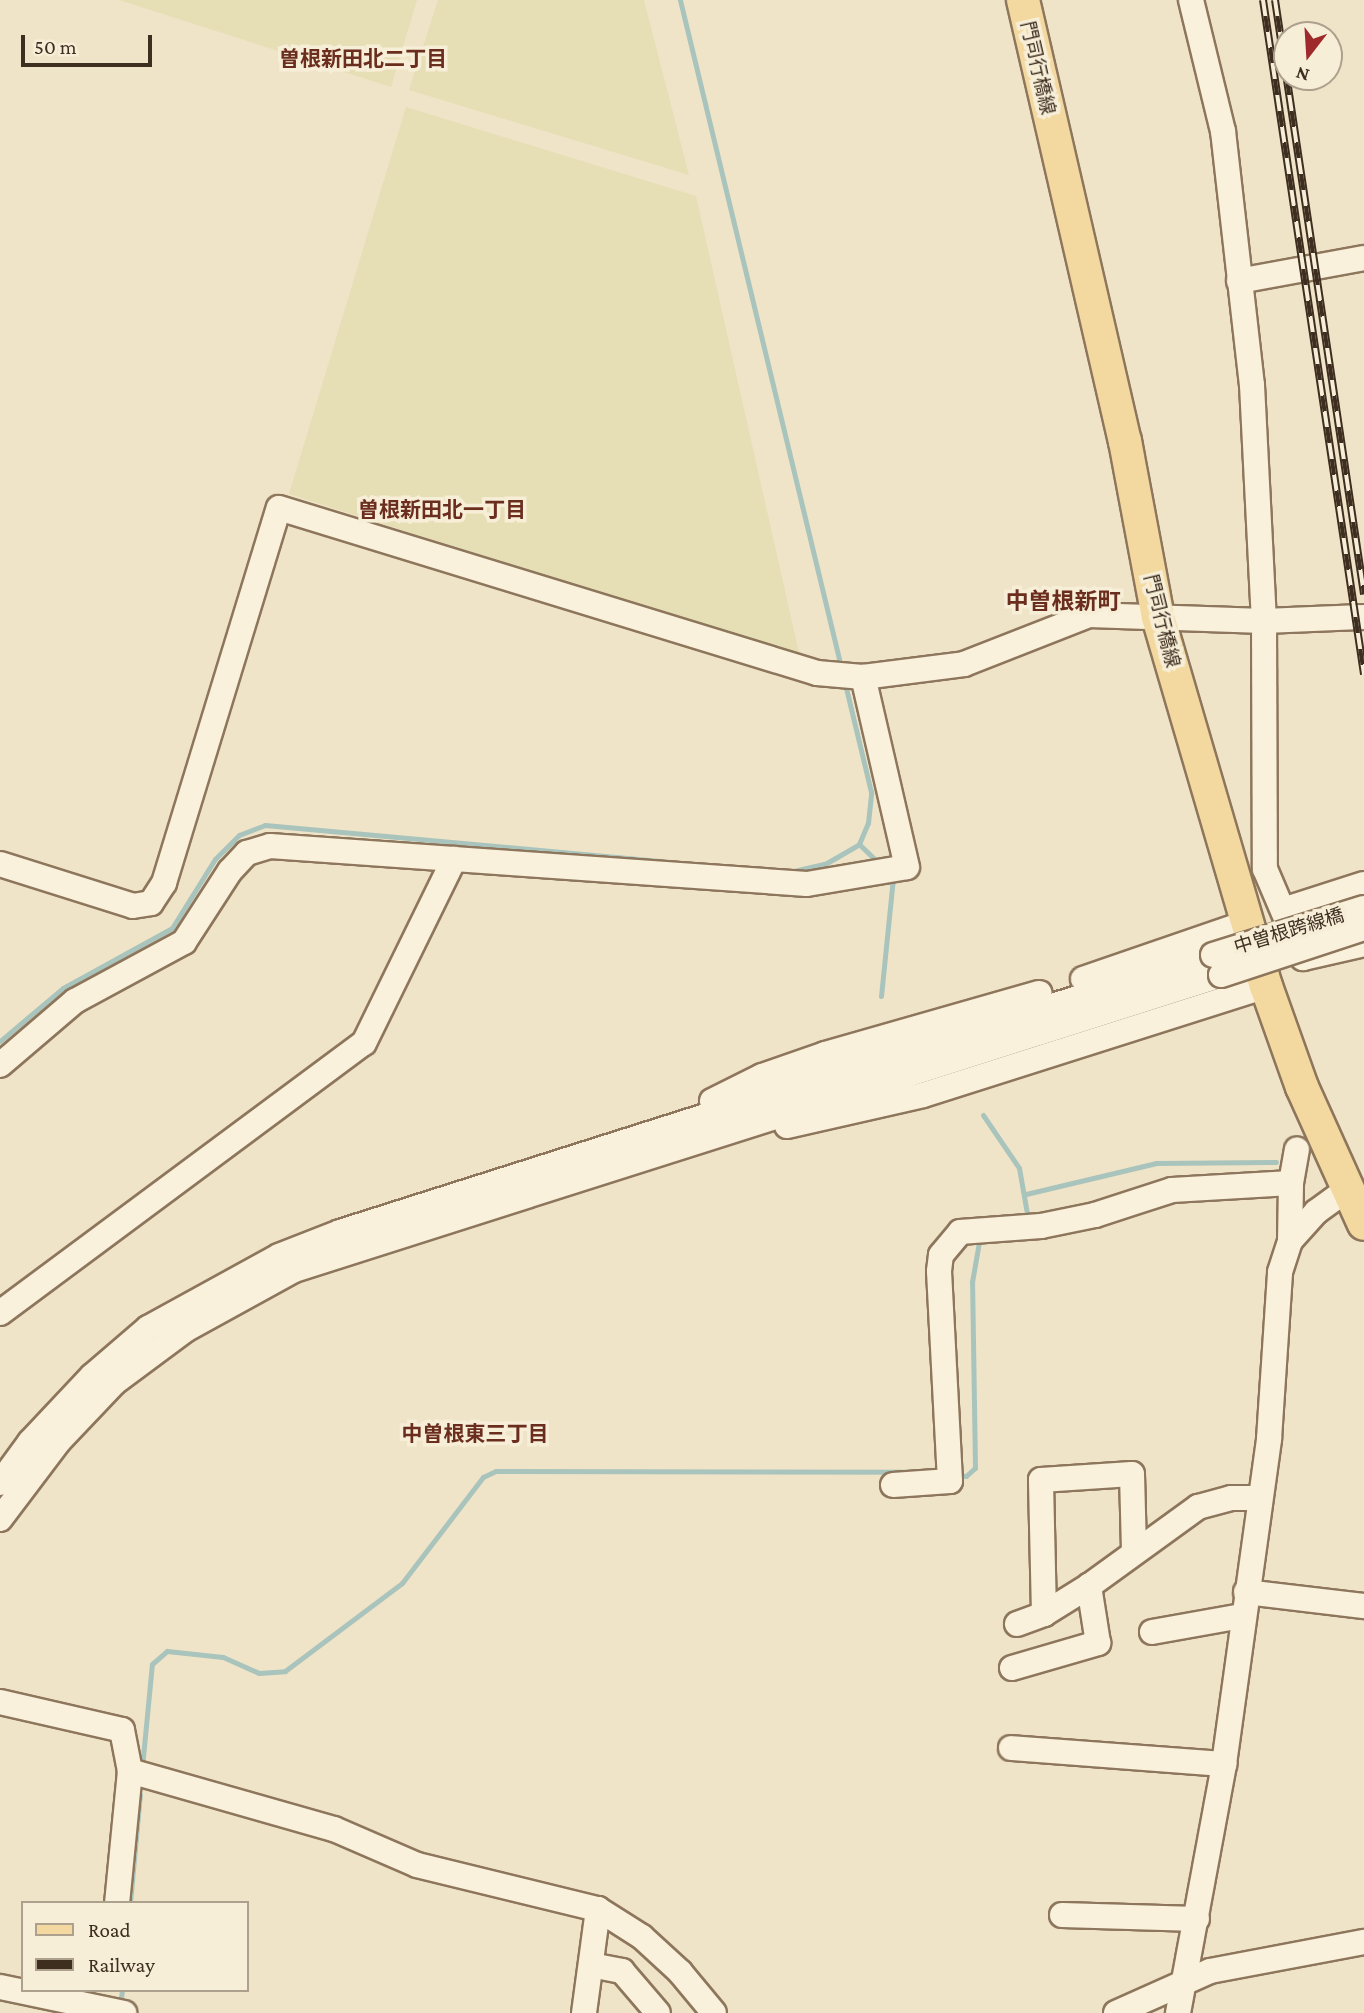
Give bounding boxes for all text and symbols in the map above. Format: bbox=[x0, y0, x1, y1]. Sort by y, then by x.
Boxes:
street label: 門司行橋線 bbox=[1016, 19, 1060, 117]
scale bar bbox=[24, 21, 156, 65]
north arrow bbox=[1273, 21, 1343, 91]
text: 50 m bbox=[34, 35, 77, 59]
district label: 曽根新田北二丁目 bbox=[279, 46, 447, 72]
text: N bbox=[1293, 63, 1312, 87]
district label: 曽根新田北一丁目 bbox=[358, 497, 526, 523]
street label: 門司行橋線 bbox=[1139, 572, 1185, 670]
district label: 中曽根新町 bbox=[1006, 587, 1120, 615]
street label: 中曽根跨線橋 bbox=[1231, 903, 1347, 959]
district label: 中曽根東三丁目 bbox=[402, 1421, 548, 1447]
legend bbox=[21, 1901, 248, 1992]
text: Road bbox=[88, 1918, 131, 1942]
text: Railway bbox=[88, 1953, 155, 1977]

